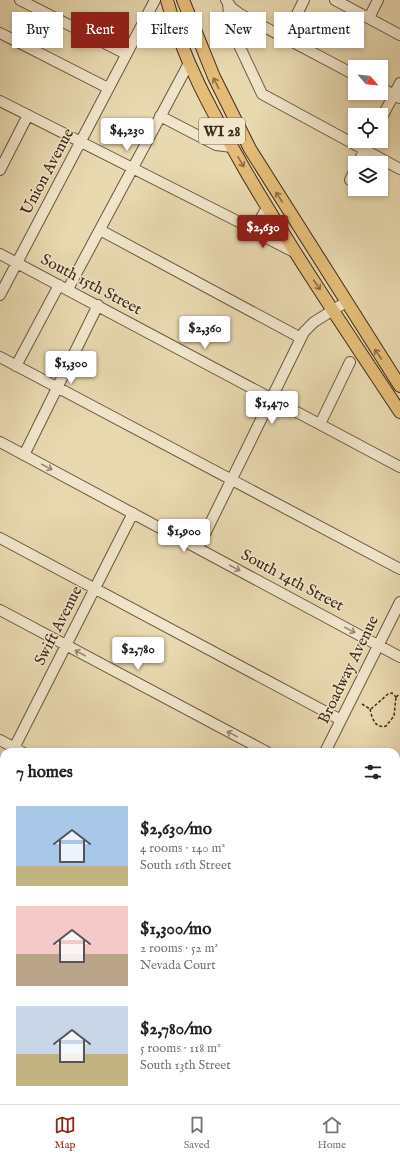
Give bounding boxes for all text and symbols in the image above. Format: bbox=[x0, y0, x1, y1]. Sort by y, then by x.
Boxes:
chip: Buy bbox=[12, 12, 63, 48]
chip: Rent bbox=[71, 12, 129, 48]
chip: Filters bbox=[137, 12, 202, 48]
chip: New bbox=[210, 12, 266, 48]
chip: Apartment bbox=[274, 12, 364, 48]
north arrow bbox=[348, 60, 388, 100]
map controls bbox=[348, 60, 388, 196]
one-way arrow bbox=[212, 77, 219, 89]
button: locate bbox=[348, 108, 388, 148]
pin: $4,230 bbox=[94, 118, 160, 152]
road number: WI 28 bbox=[199, 118, 245, 144]
text: $4,230 bbox=[110, 122, 144, 139]
street label: Union Avenue bbox=[17, 125, 79, 219]
one-way arrow bbox=[237, 156, 245, 168]
button: layers bbox=[348, 156, 388, 196]
one-way arrow bbox=[275, 191, 283, 202]
pin: $2,630 bbox=[230, 215, 296, 249]
text: $2,630 bbox=[246, 219, 280, 236]
street label: South 15th Street bbox=[37, 250, 145, 320]
one-way arrow bbox=[313, 280, 322, 291]
pin: $2,360 bbox=[172, 316, 238, 350]
text: $2,360 bbox=[188, 320, 222, 337]
one-way arrow bbox=[374, 348, 382, 360]
pin: $1,300 bbox=[38, 351, 104, 385]
text: $1,300 bbox=[54, 355, 88, 372]
pin: $1,470 bbox=[239, 391, 305, 425]
text: $1,470 bbox=[255, 395, 289, 412]
one-way arrow bbox=[41, 464, 53, 471]
pin: $1,900 bbox=[151, 519, 217, 553]
text: $1,900 bbox=[167, 523, 201, 540]
street label: South 14th Street bbox=[237, 545, 347, 617]
one-way arrow bbox=[229, 565, 241, 572]
street label: Swift Avenue bbox=[30, 583, 88, 669]
street label: Broadway Avenue bbox=[314, 613, 384, 727]
one-way arrow bbox=[344, 626, 356, 634]
pin: $2,780 bbox=[105, 637, 171, 671]
text: $2,780 bbox=[121, 641, 155, 658]
one-way arrow bbox=[74, 649, 86, 656]
one-way arrow bbox=[226, 729, 238, 737]
icon: filters bbox=[362, 761, 384, 783]
text: 7 homes bbox=[16, 762, 73, 783]
text: $2,630/mo bbox=[140, 819, 212, 840]
icon: home bbox=[48, 822, 96, 870]
text: 4 rooms · 140 m² bbox=[140, 840, 225, 857]
text: South 16th Street bbox=[140, 857, 231, 874]
text: $1,300/mo bbox=[140, 919, 211, 940]
icon: home bbox=[48, 922, 96, 970]
text: 2 rooms · 52 m² bbox=[140, 940, 218, 957]
text: Nevada Court bbox=[140, 957, 216, 974]
text: $2,780/mo bbox=[140, 1019, 212, 1040]
icon: home bbox=[48, 1022, 96, 1070]
text: 5 rooms · 118 m² bbox=[140, 1040, 221, 1057]
text: South 13th Street bbox=[140, 1057, 231, 1074]
tab: Map bbox=[54, 1114, 76, 1152]
tab: Saved bbox=[184, 1114, 210, 1152]
tab: Home bbox=[317, 1114, 346, 1152]

